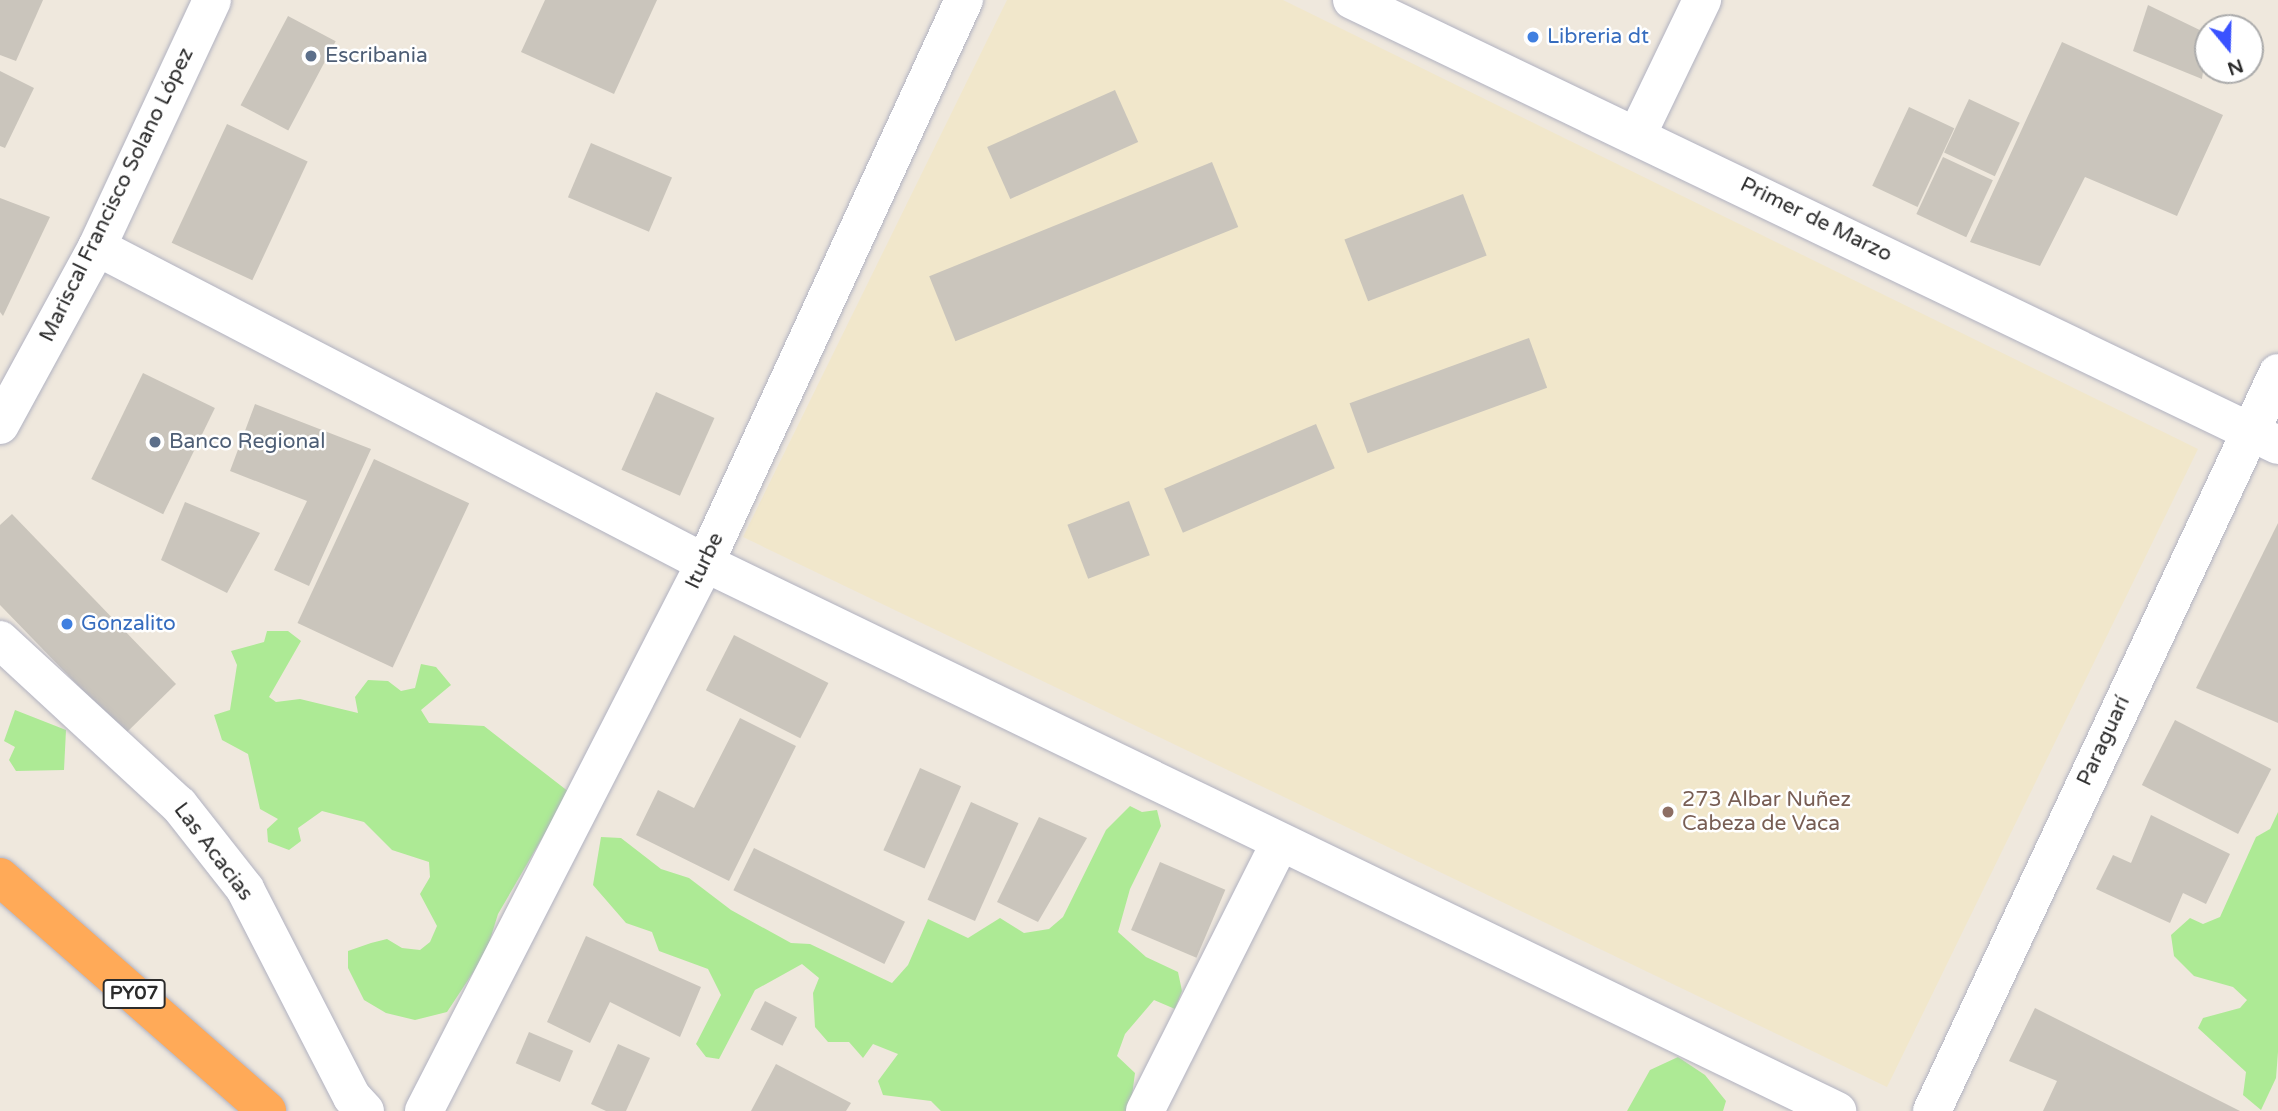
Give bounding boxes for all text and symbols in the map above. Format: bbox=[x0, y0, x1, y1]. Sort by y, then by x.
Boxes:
north arrow bbox=[2194, 14, 2264, 84]
place label: Libreria dt bbox=[1547, 24, 1649, 50]
marker: Libreria dt bbox=[1525, 29, 1541, 45]
place label: Escribania bbox=[325, 43, 428, 69]
street label: Mariscal Francisco Solano López bbox=[35, 44, 199, 346]
marker: Escribania bbox=[303, 48, 319, 64]
text: N bbox=[2224, 54, 2246, 80]
street label: Primer de Marzo bbox=[1736, 172, 1896, 268]
place label: Banco Regional bbox=[169, 429, 325, 455]
marker: Banco Regional bbox=[147, 434, 163, 450]
street label: Iturbe bbox=[681, 529, 729, 593]
place label: Gonzalito bbox=[81, 611, 176, 637]
marker: Gonzalito bbox=[59, 616, 75, 632]
street label: Paraguarí bbox=[2072, 692, 2136, 790]
place label: 273 Albar Nuñez Cabeza de Vaca bbox=[1682, 787, 1851, 837]
street label: Las Acacias bbox=[168, 798, 258, 906]
marker: 273 Albar Nuñez Cabeza de Vaca bbox=[1660, 804, 1676, 820]
road number: PY07 bbox=[102, 978, 166, 1010]

